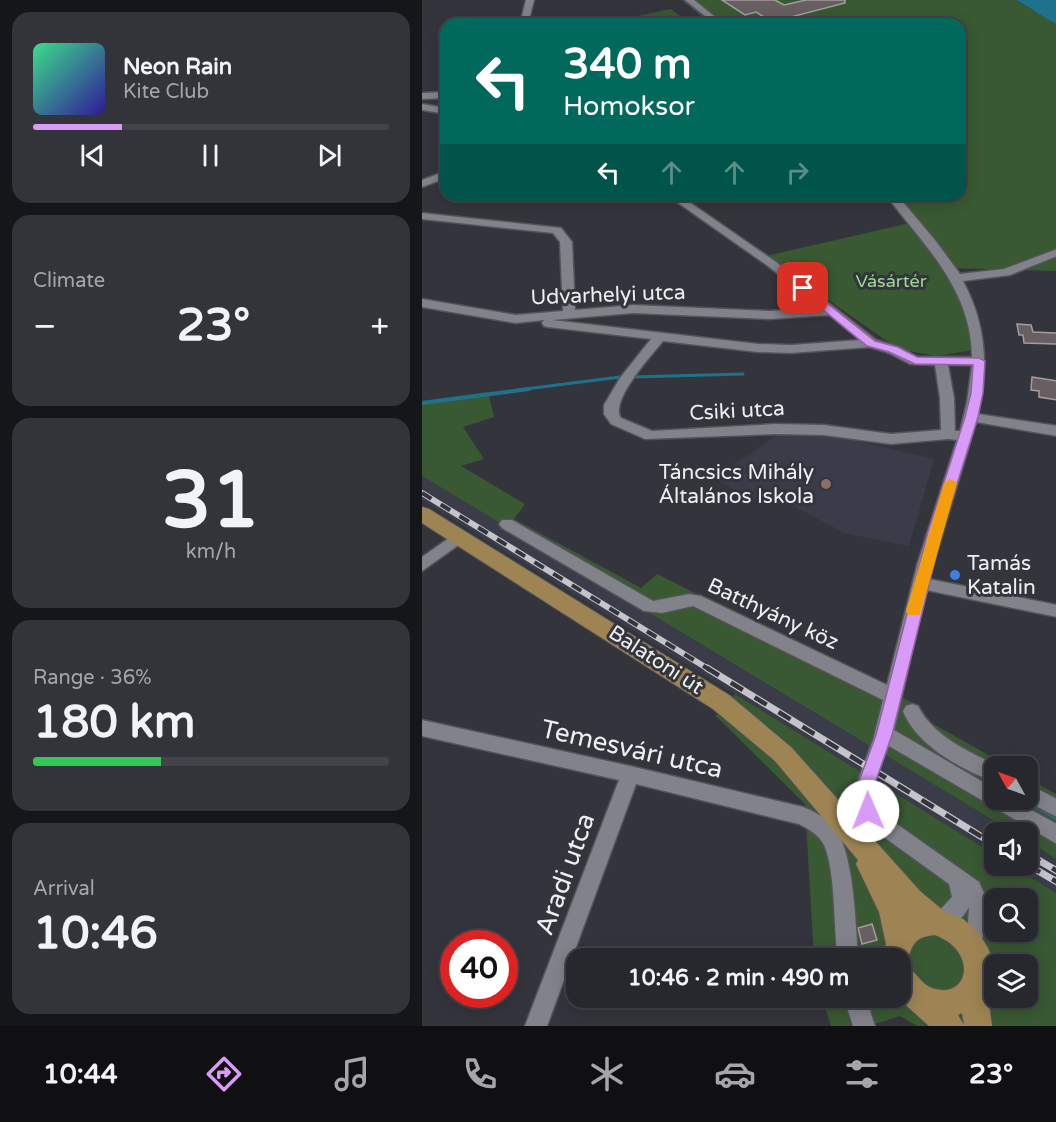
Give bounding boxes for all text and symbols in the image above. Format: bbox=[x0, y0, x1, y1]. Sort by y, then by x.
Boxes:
text: 340 m bbox=[563, 39, 692, 90]
icon: left bbox=[464, 42, 542, 120]
text: Neon Rain bbox=[123, 54, 232, 80]
text: Kite Club bbox=[123, 80, 209, 104]
text: Homoksor bbox=[563, 90, 695, 123]
icon: previous bbox=[76, 139, 109, 172]
icon: pause bbox=[194, 139, 227, 172]
icon: next bbox=[313, 139, 346, 172]
icon: left bbox=[592, 156, 625, 189]
icon: ahead bbox=[655, 156, 688, 189]
icon: ahead bbox=[718, 156, 751, 189]
icon: right bbox=[781, 156, 814, 189]
pin bbox=[777, 262, 828, 313]
text: Climate bbox=[33, 269, 105, 293]
park label: Vásártér bbox=[855, 270, 927, 292]
icon: arrive bbox=[786, 271, 819, 304]
street label: Udvarhelyi utca bbox=[530, 280, 686, 310]
text: 23° bbox=[177, 299, 250, 353]
text: − bbox=[33, 307, 57, 346]
text: + bbox=[370, 307, 389, 346]
street label: Csiki utca bbox=[689, 396, 785, 426]
text: 31 bbox=[162, 454, 260, 548]
place label: Táncsics Mihály Általános Iskola bbox=[658, 460, 814, 509]
marker: Táncsics Mihály Általános Iskola bbox=[819, 477, 833, 491]
text: km/h bbox=[186, 540, 236, 564]
place label: Tamás Katalin bbox=[967, 551, 1036, 600]
marker: Tamás Katalin bbox=[948, 568, 962, 582]
street label: Batthyány köz bbox=[704, 573, 842, 655]
street label: Balatoni út bbox=[604, 620, 708, 700]
text: Range · 36% bbox=[33, 666, 152, 690]
text: 180 km bbox=[33, 696, 195, 750]
street label: Temesvári utca bbox=[538, 713, 726, 785]
north arrow bbox=[984, 756, 1038, 810]
map controls bbox=[984, 756, 1038, 1008]
position arrow bbox=[836, 779, 900, 843]
street label: Aradi utca bbox=[529, 809, 601, 939]
button: sound bbox=[984, 822, 1038, 876]
text: Arrival bbox=[33, 877, 95, 901]
button: search bbox=[984, 888, 1038, 942]
text: 10:46 bbox=[33, 907, 158, 961]
speed limit sign: 40 bbox=[440, 930, 518, 1008]
button: layers bbox=[984, 954, 1038, 1008]
text: 10:46 · 2 min · 490 m bbox=[628, 965, 849, 991]
icon: directions bbox=[203, 1053, 245, 1095]
icon: music bbox=[331, 1053, 373, 1095]
icon: phone bbox=[459, 1053, 501, 1095]
icon: climate bbox=[586, 1053, 628, 1095]
icon: car bbox=[714, 1053, 756, 1095]
icon: filters bbox=[841, 1053, 883, 1095]
text: 10:44 bbox=[43, 1058, 118, 1091]
text: 23° bbox=[969, 1058, 1013, 1091]

